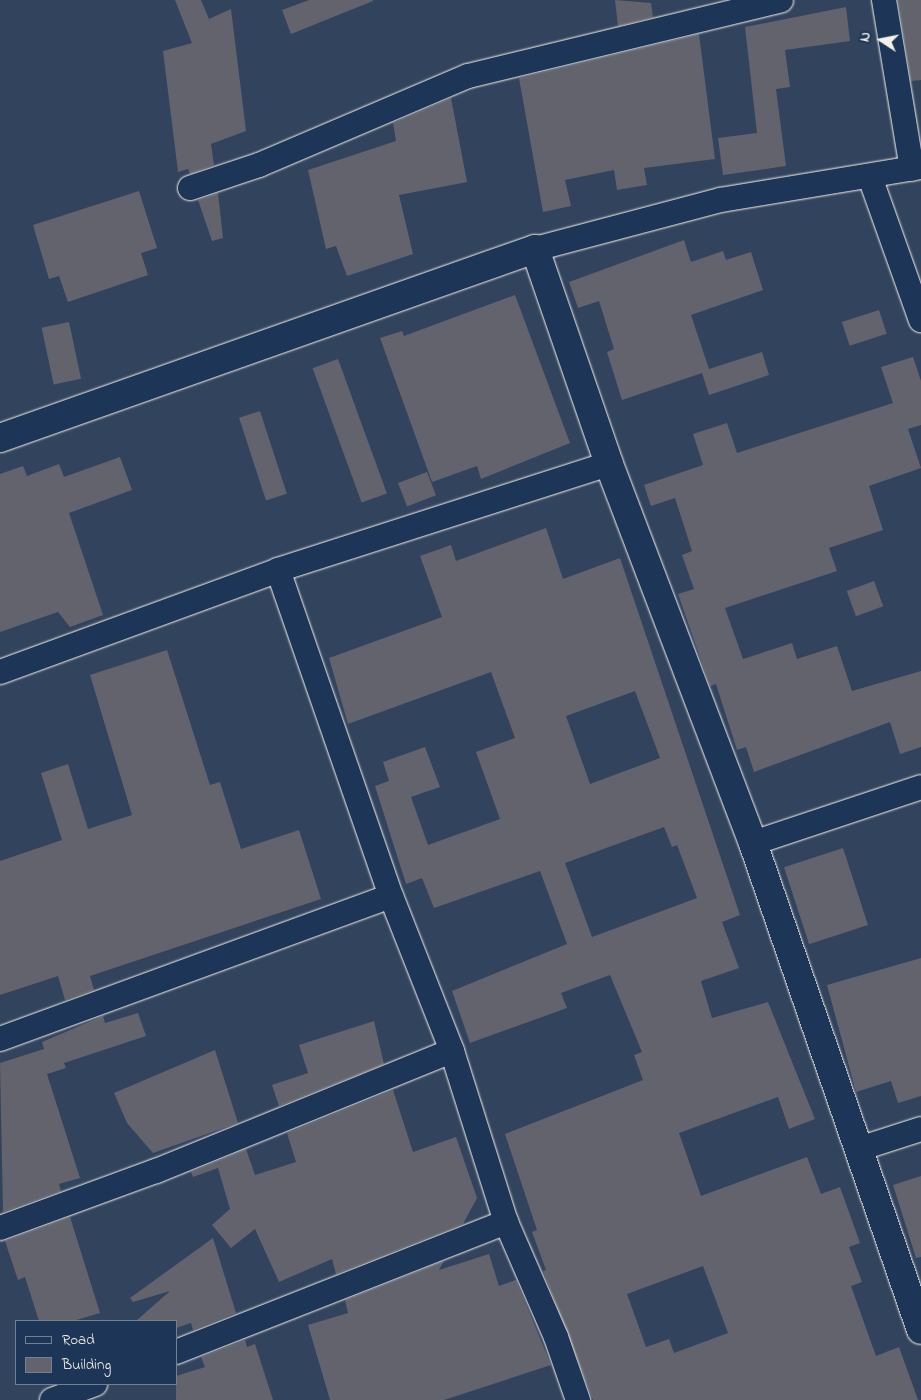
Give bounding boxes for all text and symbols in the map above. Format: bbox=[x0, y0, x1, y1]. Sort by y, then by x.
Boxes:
north arrow bbox=[856, 15, 906, 65]
text: N bbox=[855, 30, 877, 44]
legend bbox=[15, 1320, 178, 1385]
text: Road bbox=[62, 1329, 95, 1351]
text: Building bbox=[62, 1354, 111, 1376]

